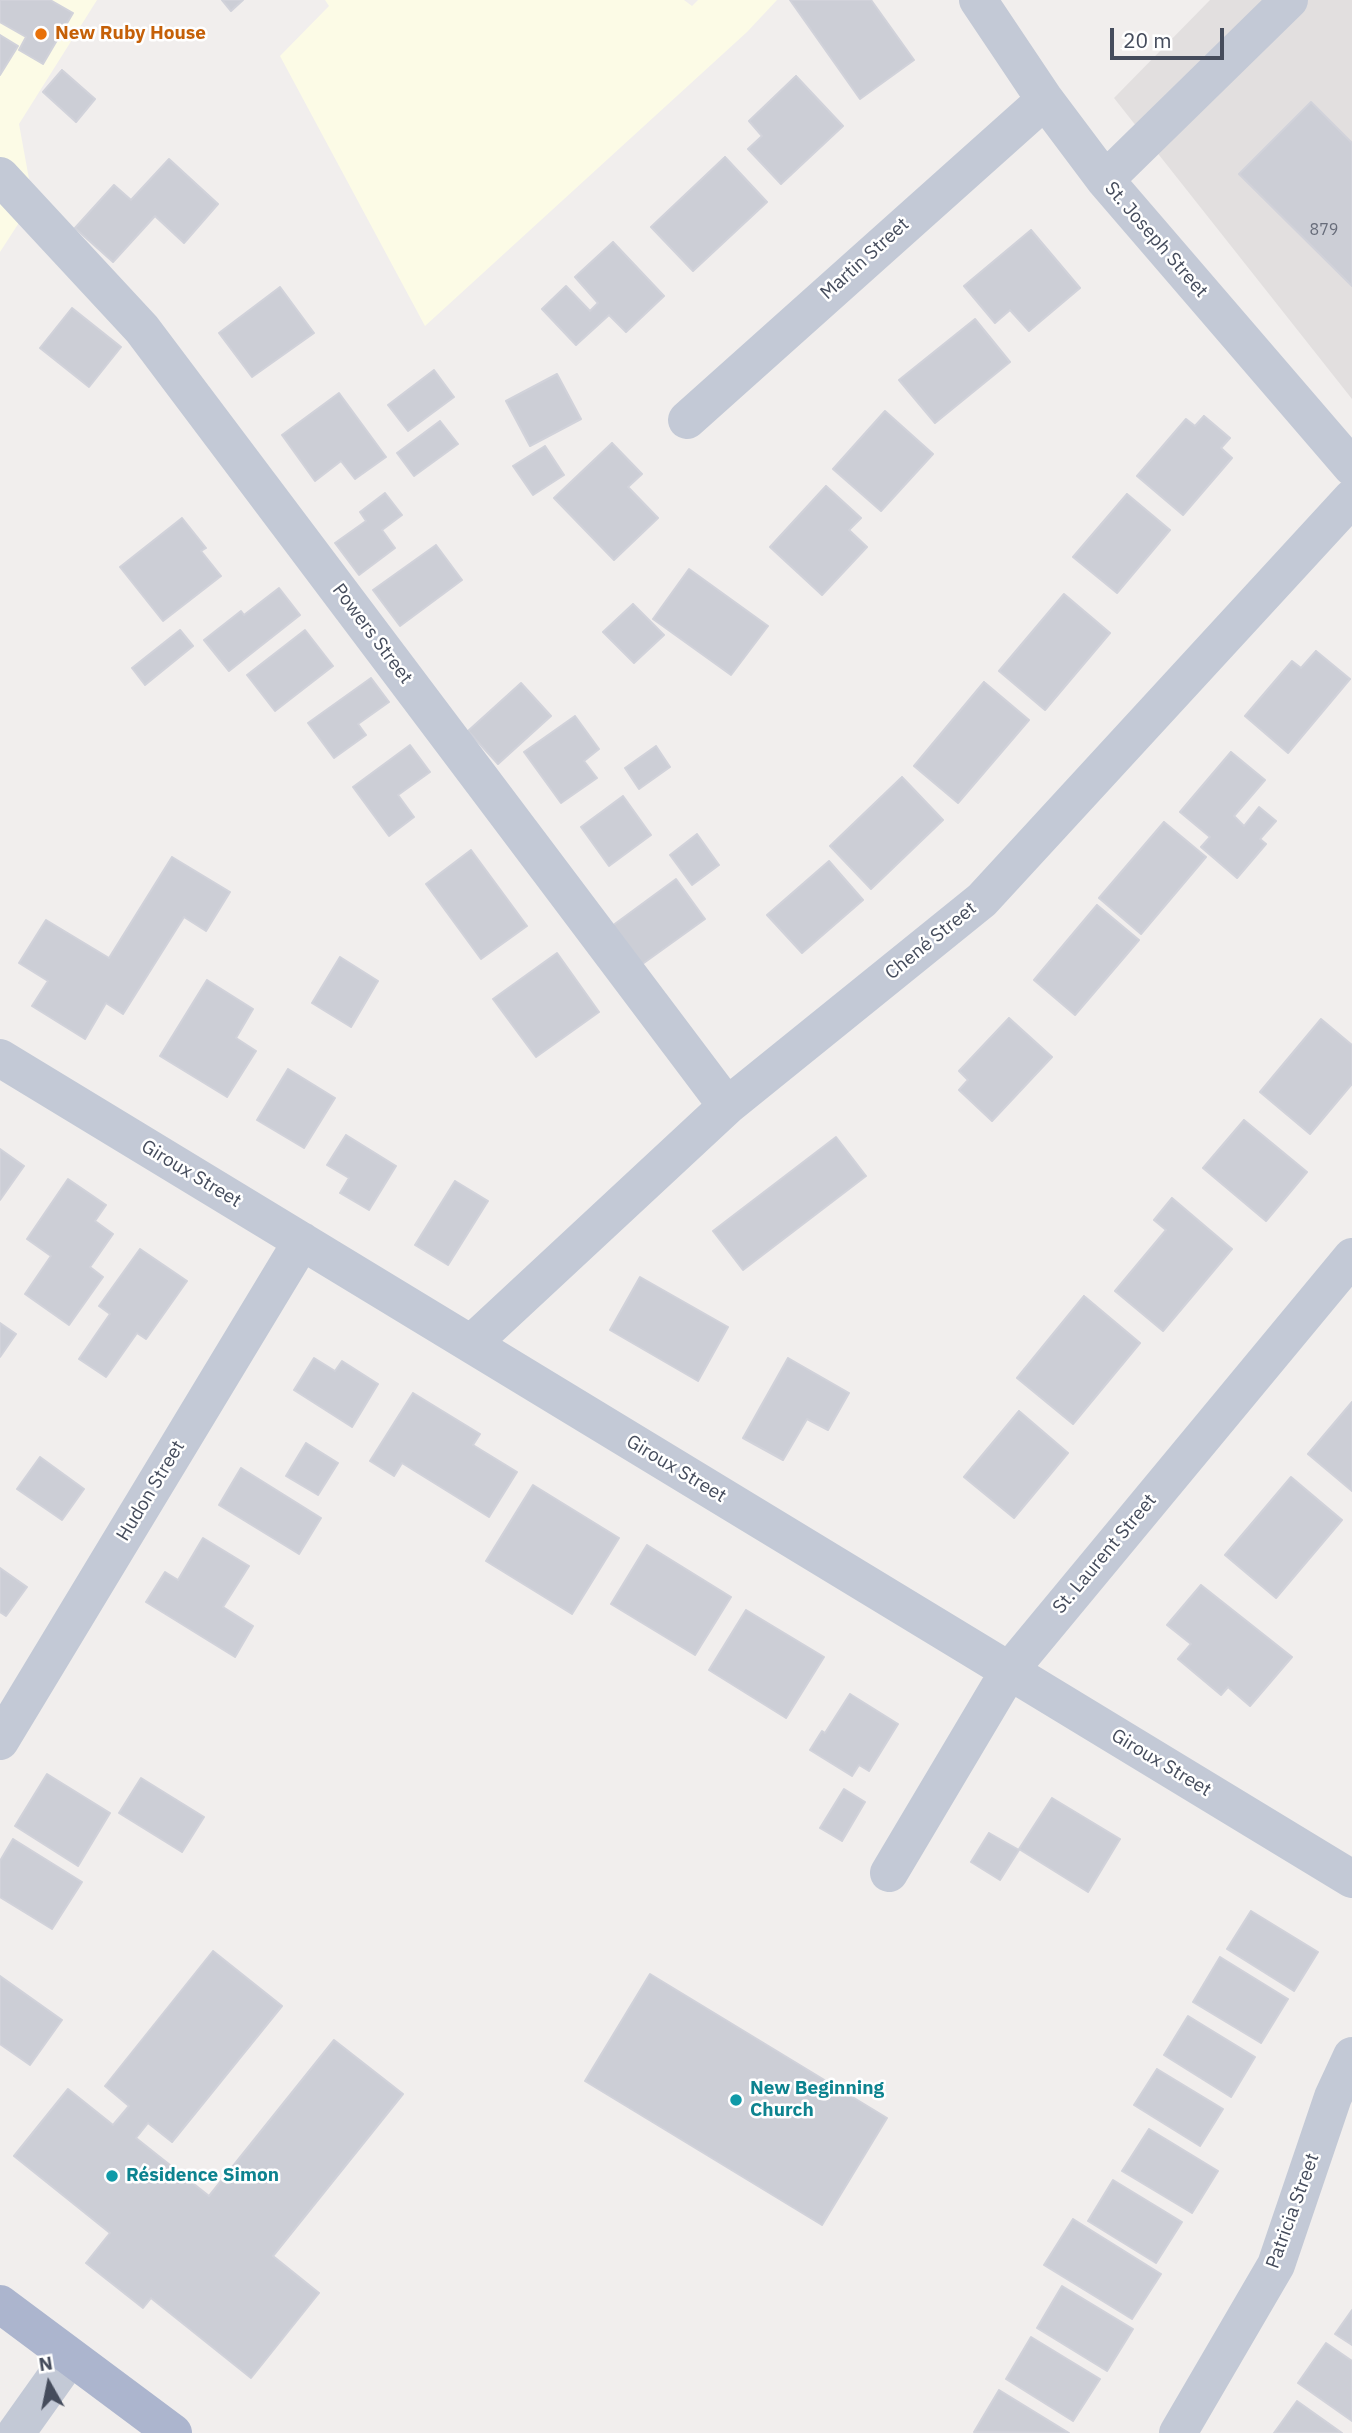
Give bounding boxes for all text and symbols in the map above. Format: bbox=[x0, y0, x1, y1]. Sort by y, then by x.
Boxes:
scale bar bbox=[1114, 14, 1228, 58]
place label: New Ruby House bbox=[55, 23, 206, 45]
marker: New Ruby House bbox=[33, 26, 49, 42]
text: 20 m bbox=[1123, 26, 1172, 54]
street label: St. Joseph Street bbox=[1100, 178, 1212, 302]
street label: Martin Street bbox=[816, 213, 914, 305]
house number: 879 bbox=[1310, 220, 1338, 240]
street label: Powers Street bbox=[327, 579, 417, 689]
street label: Chené Street bbox=[881, 897, 981, 985]
street label: Giroux Street bbox=[137, 1135, 245, 1213]
street label: Giroux Street bbox=[622, 1430, 730, 1508]
street label: Hudon Street bbox=[112, 1437, 190, 1545]
street label: St. Laurent Street bbox=[1048, 1490, 1162, 1618]
street label: Giroux Street bbox=[1107, 1724, 1215, 1802]
place label: New Beginning Church bbox=[750, 2078, 884, 2122]
marker: New Beginning Church bbox=[728, 2092, 744, 2108]
street label: Patricia Street bbox=[1262, 2150, 1324, 2272]
place label: Résidence Simon bbox=[126, 2165, 279, 2187]
marker: Résidence Simon bbox=[104, 2168, 120, 2184]
north arrow bbox=[14, 2349, 84, 2419]
text: N bbox=[37, 2350, 54, 2376]

